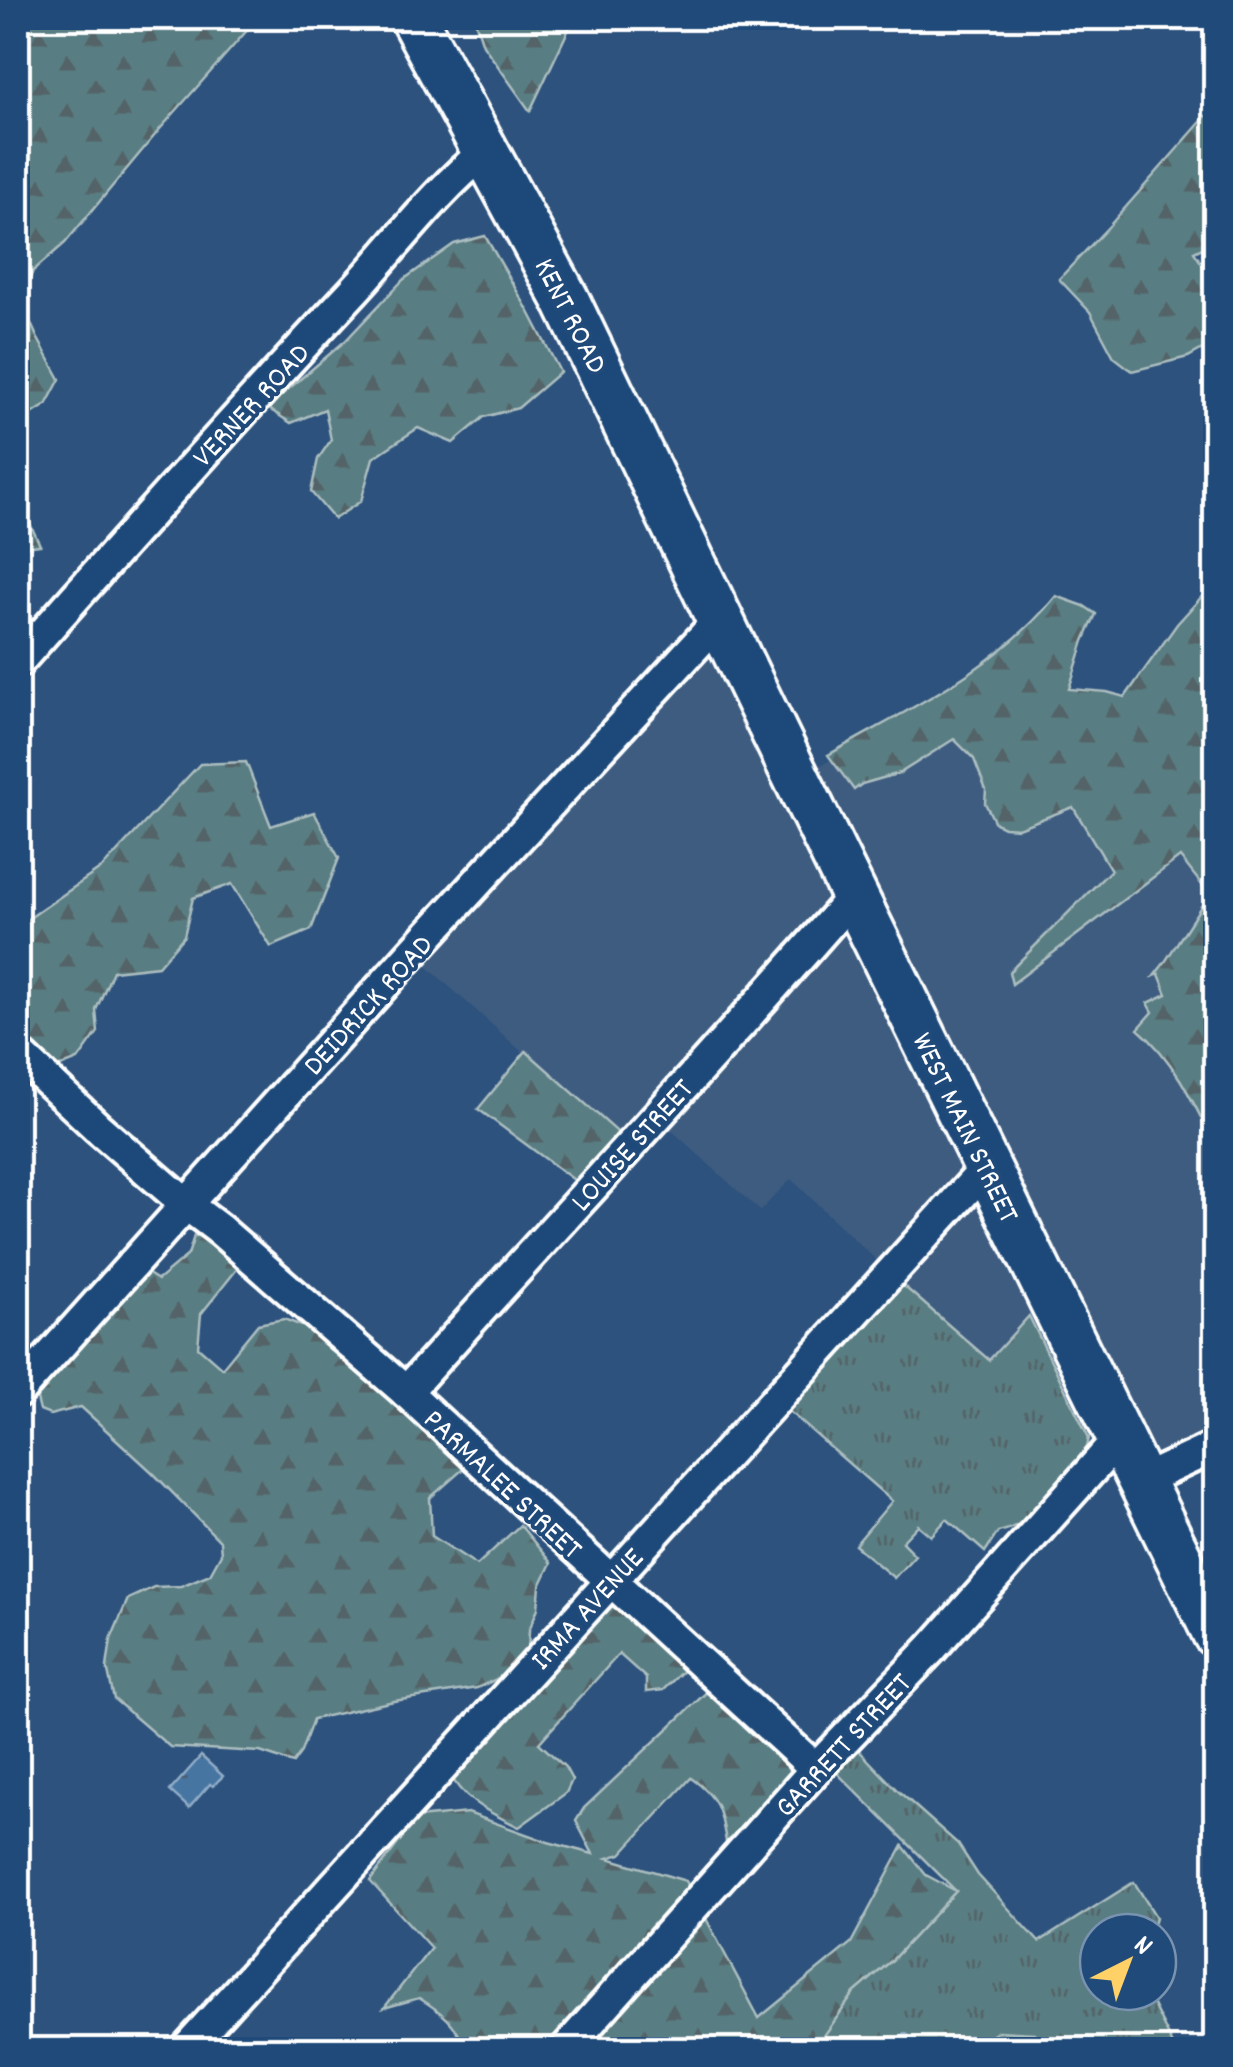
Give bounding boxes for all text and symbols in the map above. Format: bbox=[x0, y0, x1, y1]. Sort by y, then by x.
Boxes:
street label: KENT ROAD bbox=[520, 252, 615, 382]
street label: VERNER ROAD bbox=[184, 335, 322, 479]
street label: DEIDRICK ROAD bbox=[295, 927, 446, 1087]
street label: WEST MAIN STREET bbox=[898, 1027, 1028, 1231]
street label: LOUISE STREET bbox=[563, 1071, 706, 1223]
street label: PARMALEE STREET bbox=[412, 1401, 590, 1572]
street label: IRMA AVENUE bbox=[522, 1540, 656, 1682]
street label: GARRETT STREET bbox=[767, 1665, 924, 1829]
north arrow bbox=[1078, 1912, 1178, 2012]
text: N bbox=[1123, 1928, 1160, 1967]

